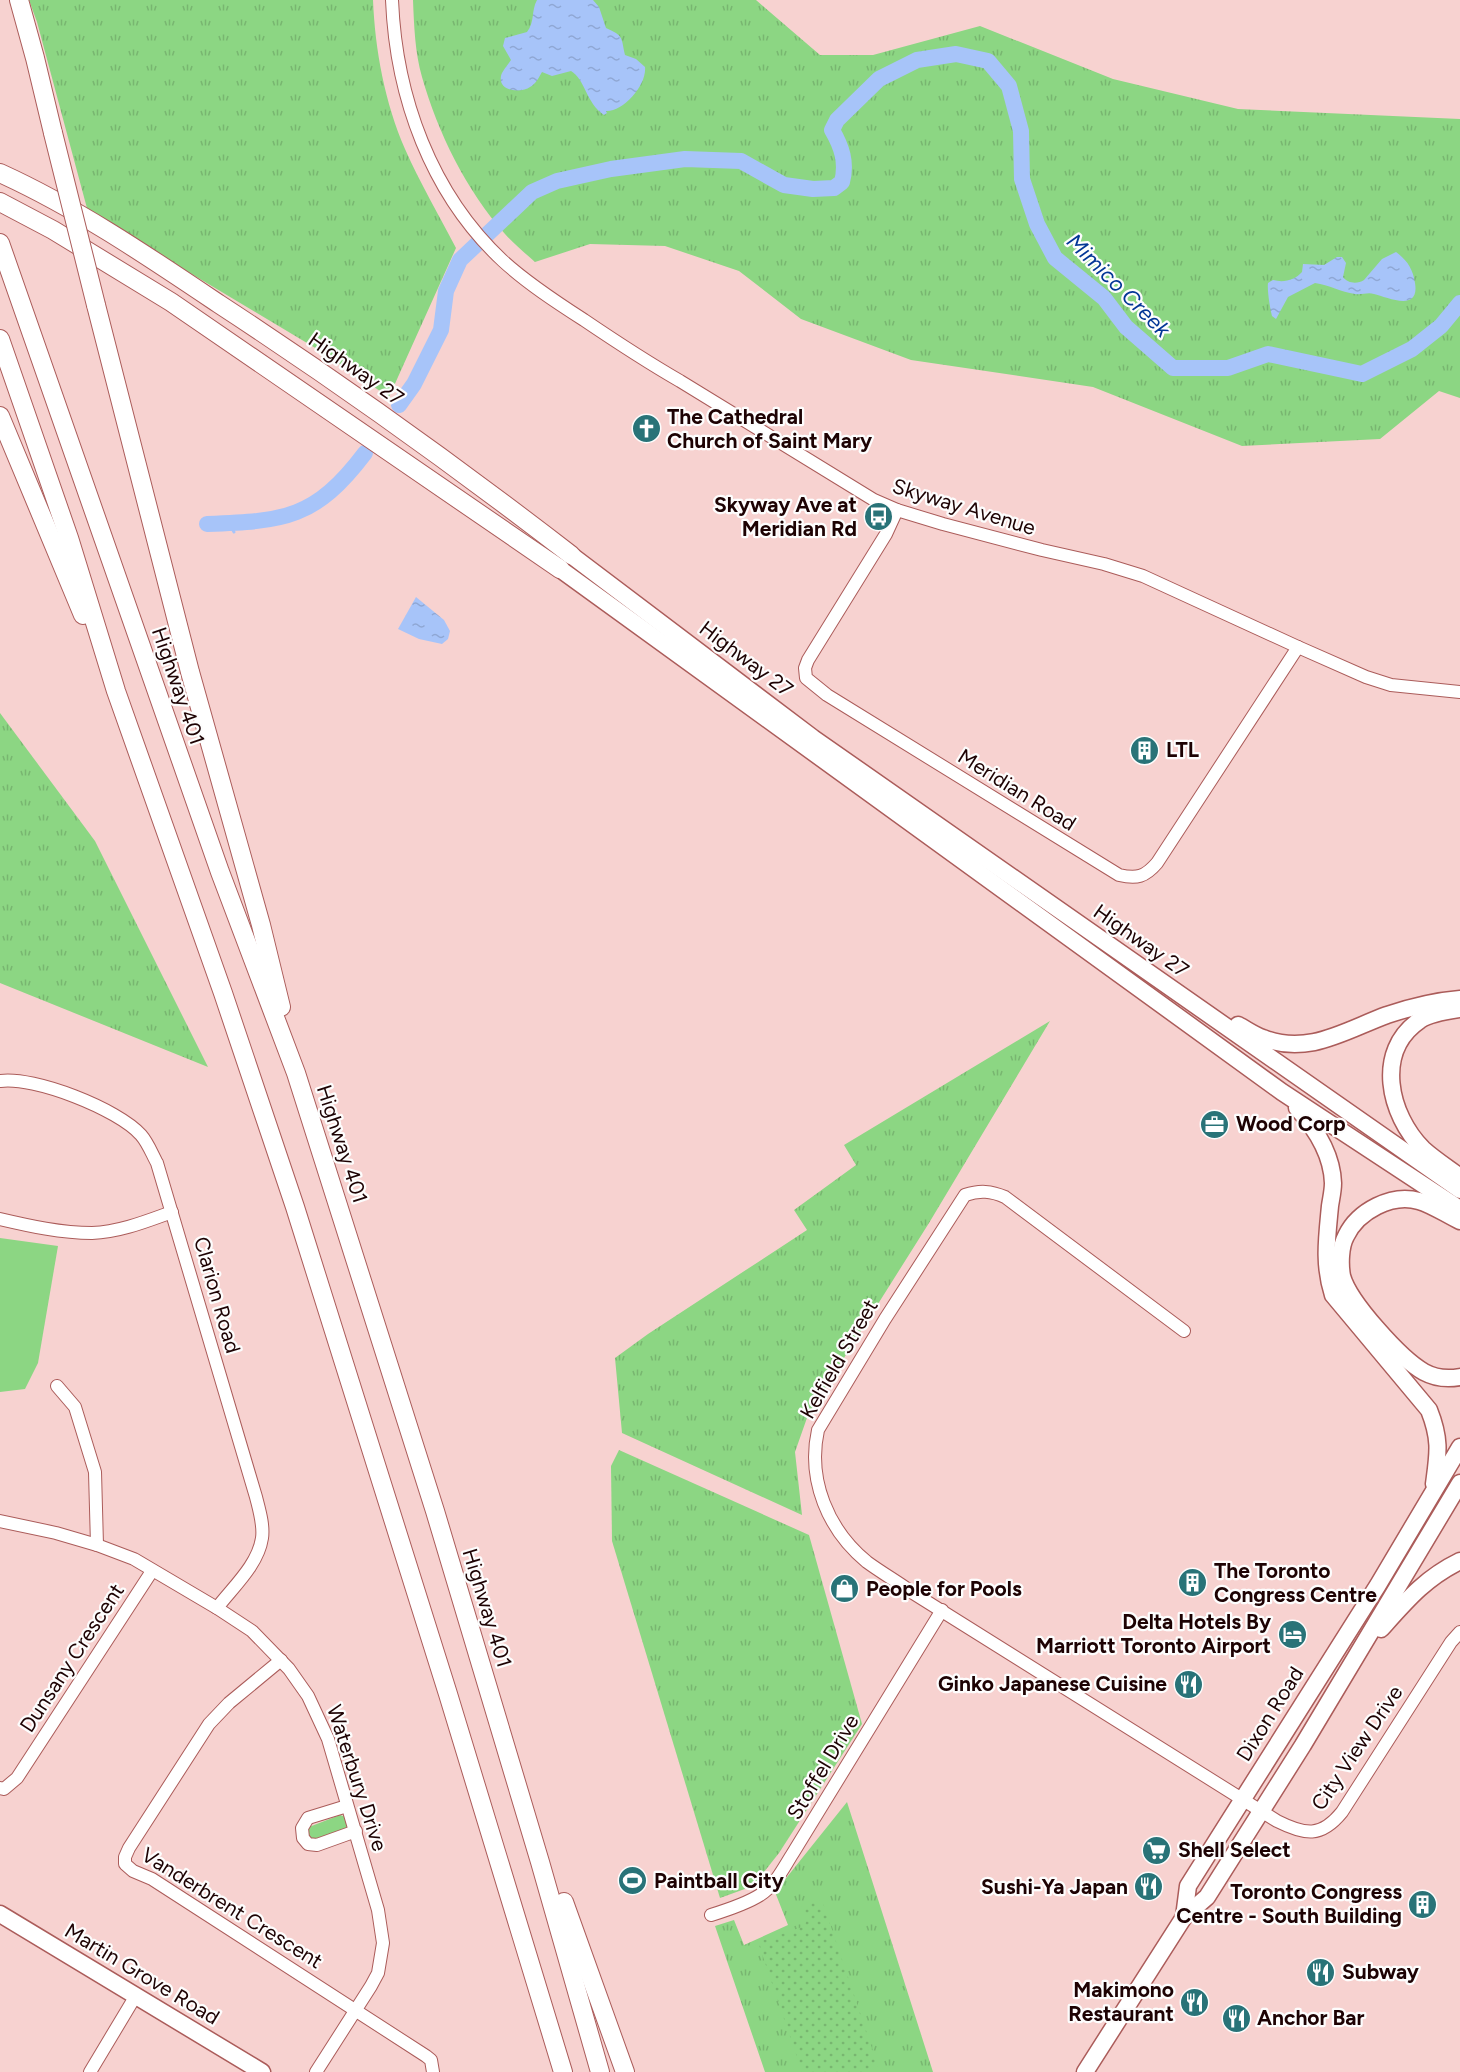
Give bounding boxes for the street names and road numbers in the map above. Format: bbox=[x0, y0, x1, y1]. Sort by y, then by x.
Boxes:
street label: Highway 27 bbox=[304, 327, 409, 411]
street label: Skyway Avenue bbox=[890, 473, 1039, 540]
street label: Highway 27 bbox=[695, 615, 798, 702]
street label: Highway 401 bbox=[147, 624, 210, 748]
street label: Meridian Road bbox=[954, 743, 1081, 836]
street label: Highway 27 bbox=[1089, 899, 1194, 983]
street label: Highway 401 bbox=[312, 1082, 373, 1206]
street label: Clarion Road bbox=[189, 1234, 246, 1356]
street label: Kelfield Street bbox=[794, 1295, 883, 1423]
street label: Highway 401 bbox=[458, 1546, 517, 1670]
street label: Dunsany Crescent bbox=[14, 1579, 129, 1737]
street label: Dixon Road bbox=[1231, 1662, 1308, 1766]
street label: City View Drive bbox=[1306, 1681, 1407, 1815]
street label: Waterbury Drive bbox=[322, 1702, 393, 1854]
street label: Stoffel Drive bbox=[781, 1710, 864, 1824]
street label: Vanderbrent Crescent bbox=[137, 1842, 327, 1974]
street label: Martin Grove Road bbox=[60, 1918, 224, 2030]

